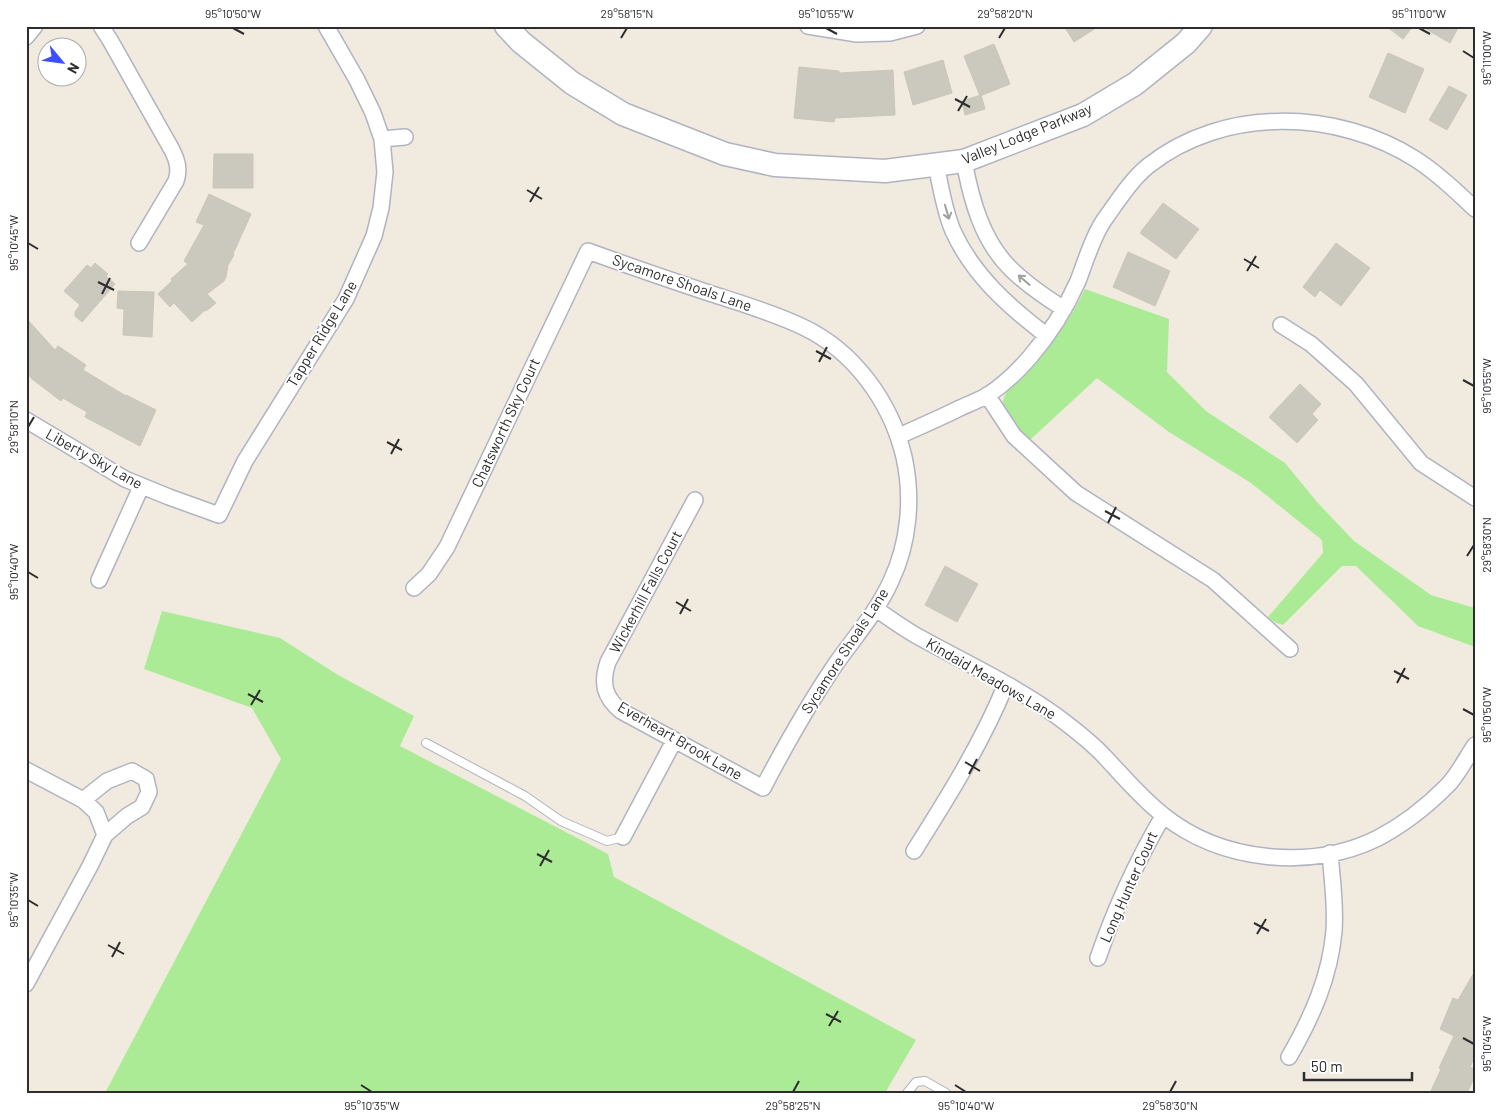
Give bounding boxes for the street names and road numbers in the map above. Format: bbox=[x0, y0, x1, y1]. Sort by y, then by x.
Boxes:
street label: Valley Lodge Parkway bbox=[959, 99, 1094, 167]
street label: Sycamore Shoals Lane bbox=[610, 250, 754, 314]
street label: Tapper Ridge Lane bbox=[282, 277, 360, 390]
street label: Chatsworth Sky Court bbox=[467, 355, 543, 490]
street label: Liberty Sky Lane bbox=[43, 424, 146, 492]
street label: Wickerhill Falls Court bbox=[605, 527, 685, 656]
street label: Sycamore Shoals Lane bbox=[797, 584, 892, 717]
street label: Kindaid Meadows Lane bbox=[923, 634, 1060, 723]
street label: Everheart Brook Lane bbox=[615, 697, 746, 783]
street label: Long Hunter Court bbox=[1095, 828, 1161, 945]

